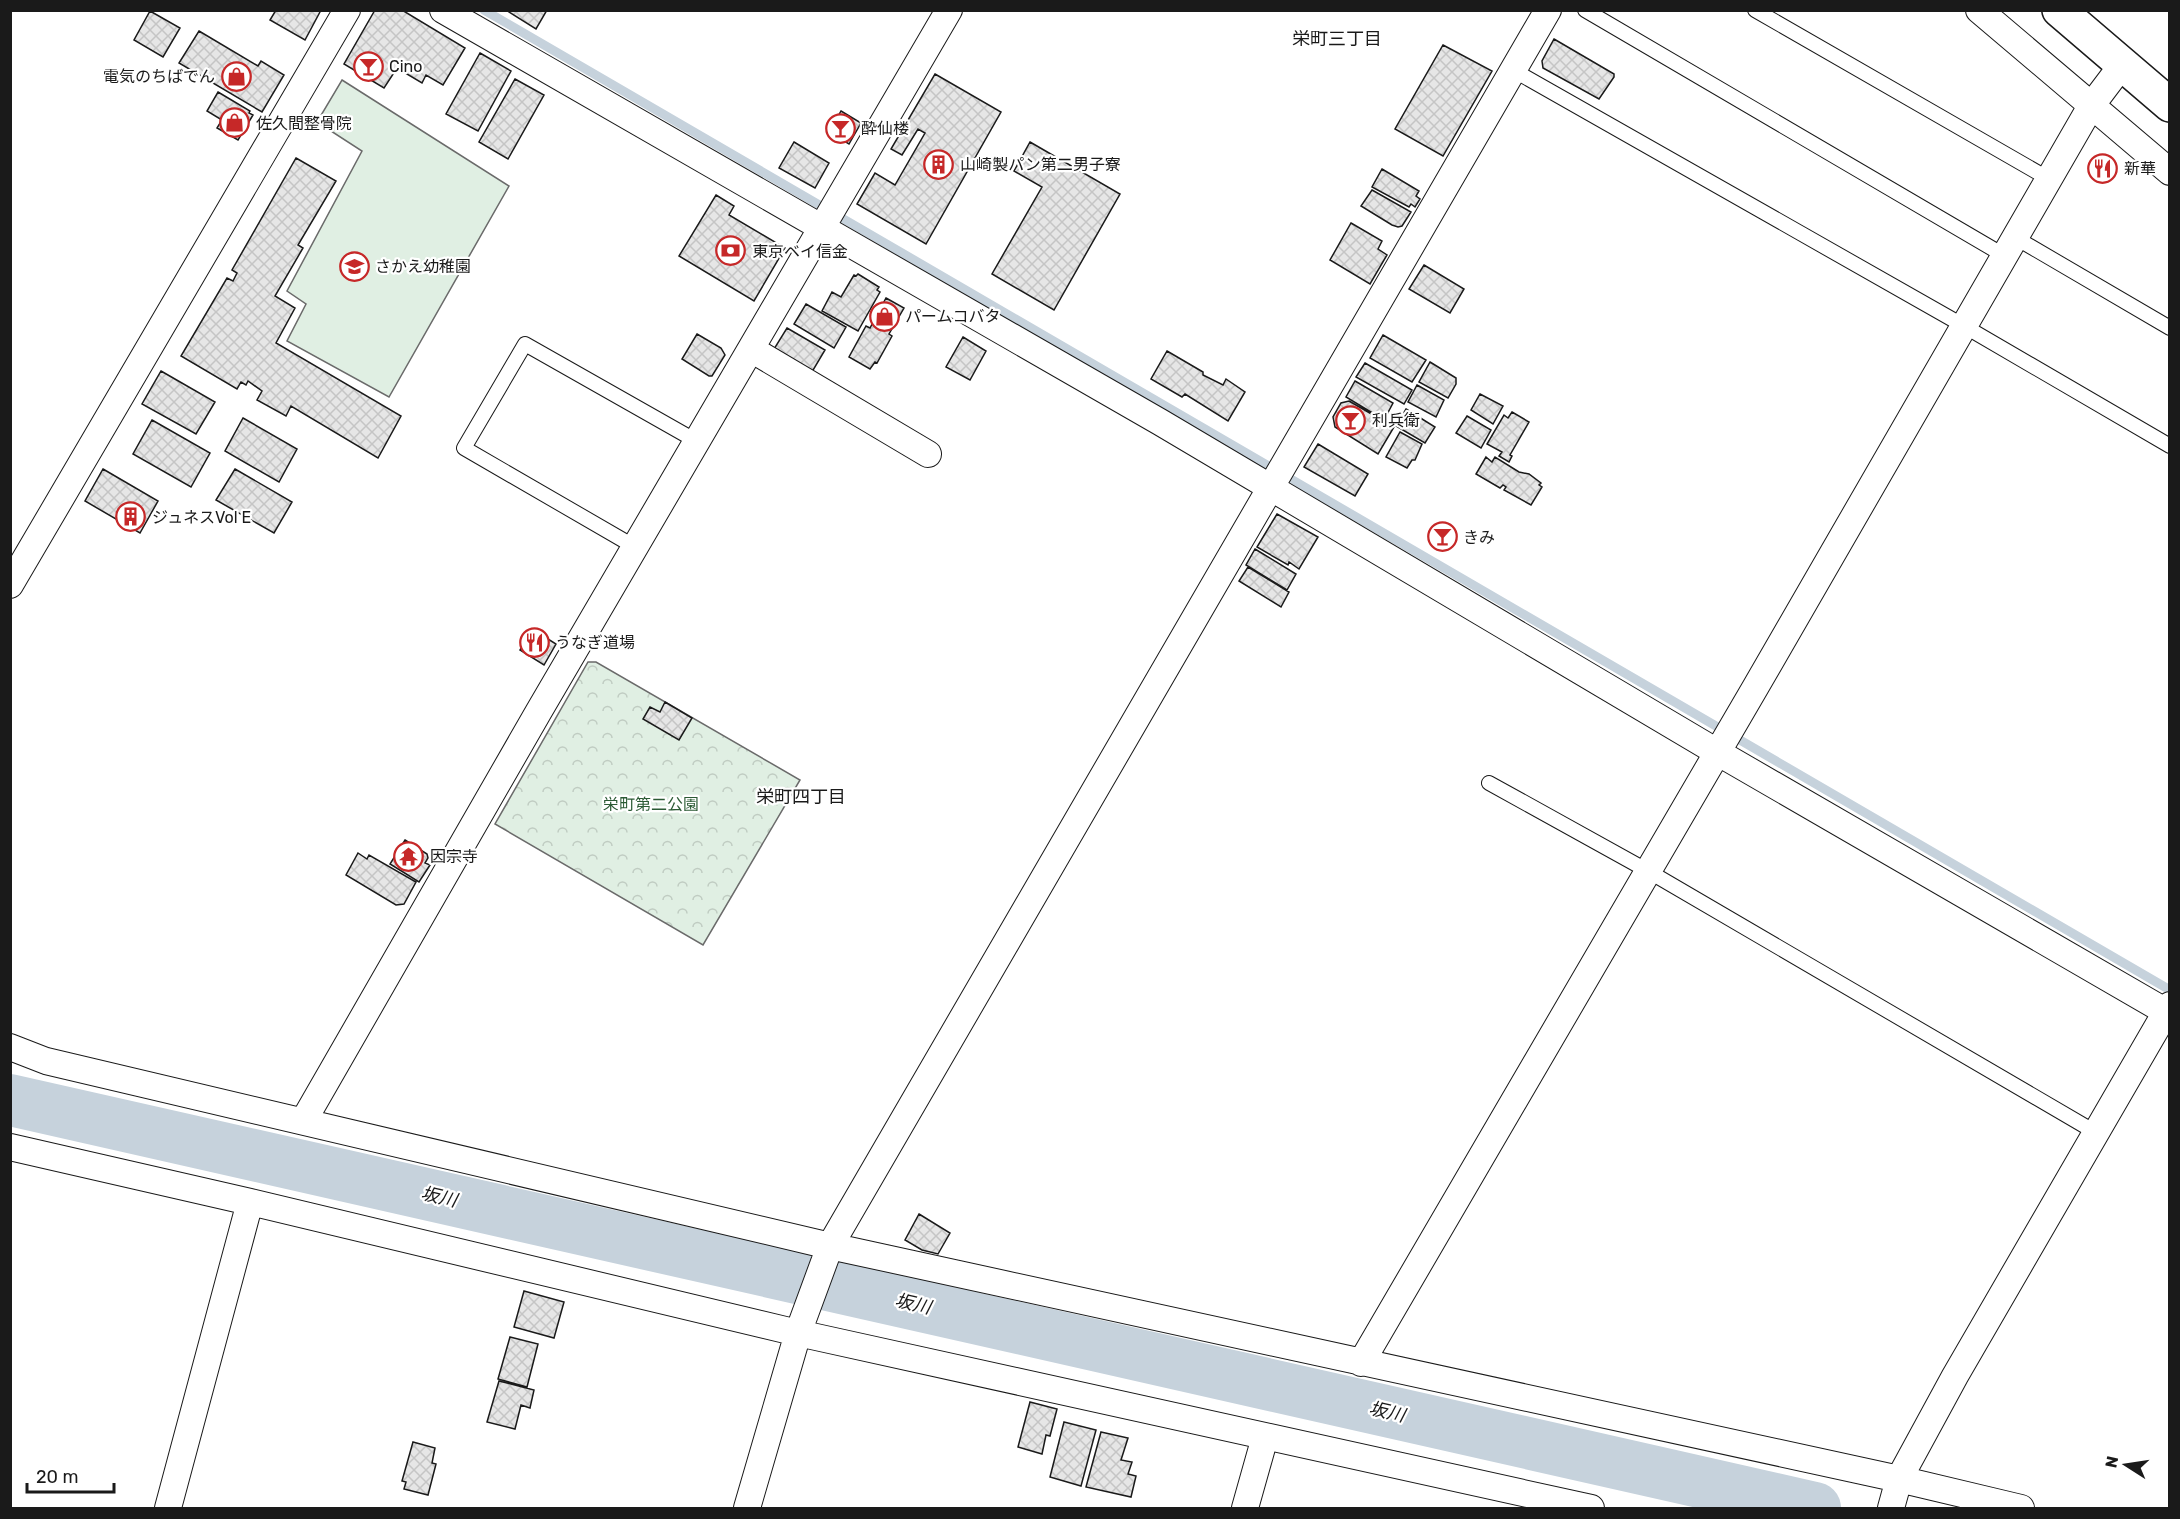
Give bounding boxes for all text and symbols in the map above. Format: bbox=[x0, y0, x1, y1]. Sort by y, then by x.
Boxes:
district label: 栄町三丁目 bbox=[1292, 28, 1382, 50]
bar icon: Cino bbox=[352, 50, 384, 82]
place label: Cino bbox=[389, 57, 422, 76]
shop icon: 電気のちばでん bbox=[220, 60, 252, 92]
place label: 電気のちばでん bbox=[103, 67, 215, 86]
shop icon: 佐久間整骨院 bbox=[219, 107, 251, 139]
bar icon: 酔仙楼 bbox=[824, 112, 856, 144]
place label: 佐久間整骨院 bbox=[256, 114, 352, 133]
place label: 酔仙楼 bbox=[861, 119, 909, 138]
building icon: 山崎製パン第二男子寮 bbox=[923, 148, 955, 180]
restaurant icon: 新華 bbox=[2087, 152, 2119, 184]
place label: 山崎製パン第二男子寮 bbox=[960, 155, 1121, 174]
place label: 新華 bbox=[2124, 159, 2156, 178]
bank icon: 東京ベイ信金 bbox=[715, 235, 747, 267]
place label: 東京ベイ信金 bbox=[752, 242, 848, 261]
school or university icon: さかえ幼稚園 bbox=[338, 250, 370, 282]
place label: さかえ幼稚園 bbox=[375, 257, 471, 276]
shop icon: パームコバタ bbox=[868, 300, 900, 332]
place label: パームコバタ bbox=[905, 307, 1001, 326]
bar icon: 利兵衛 bbox=[1335, 404, 1367, 436]
place label: 利兵衛 bbox=[1372, 411, 1420, 430]
building icon: ジュネスVol E bbox=[115, 501, 147, 533]
place label: ジュネスVol E bbox=[152, 508, 251, 527]
bar icon: きみ bbox=[1426, 521, 1458, 553]
place label: きみ bbox=[1463, 528, 1495, 547]
restaurant icon: うなぎ道場 bbox=[518, 626, 550, 658]
place label: うなぎ道場 bbox=[555, 633, 635, 652]
district label: 栄町四丁目 bbox=[756, 786, 846, 808]
park label: 栄町第二公園 bbox=[603, 795, 699, 814]
temple icon: 因宗寺 bbox=[393, 840, 425, 872]
place label: 因宗寺 bbox=[430, 847, 478, 866]
water label: 坂川 bbox=[419, 1182, 461, 1212]
water label: 坂川 bbox=[893, 1289, 935, 1319]
water label: 坂川 bbox=[1367, 1397, 1409, 1427]
north arrow bbox=[2096, 1435, 2156, 1495]
text: N bbox=[2101, 1454, 2122, 1470]
scale bar bbox=[27, 1456, 114, 1494]
text: 20 m bbox=[36, 1466, 78, 1488]

